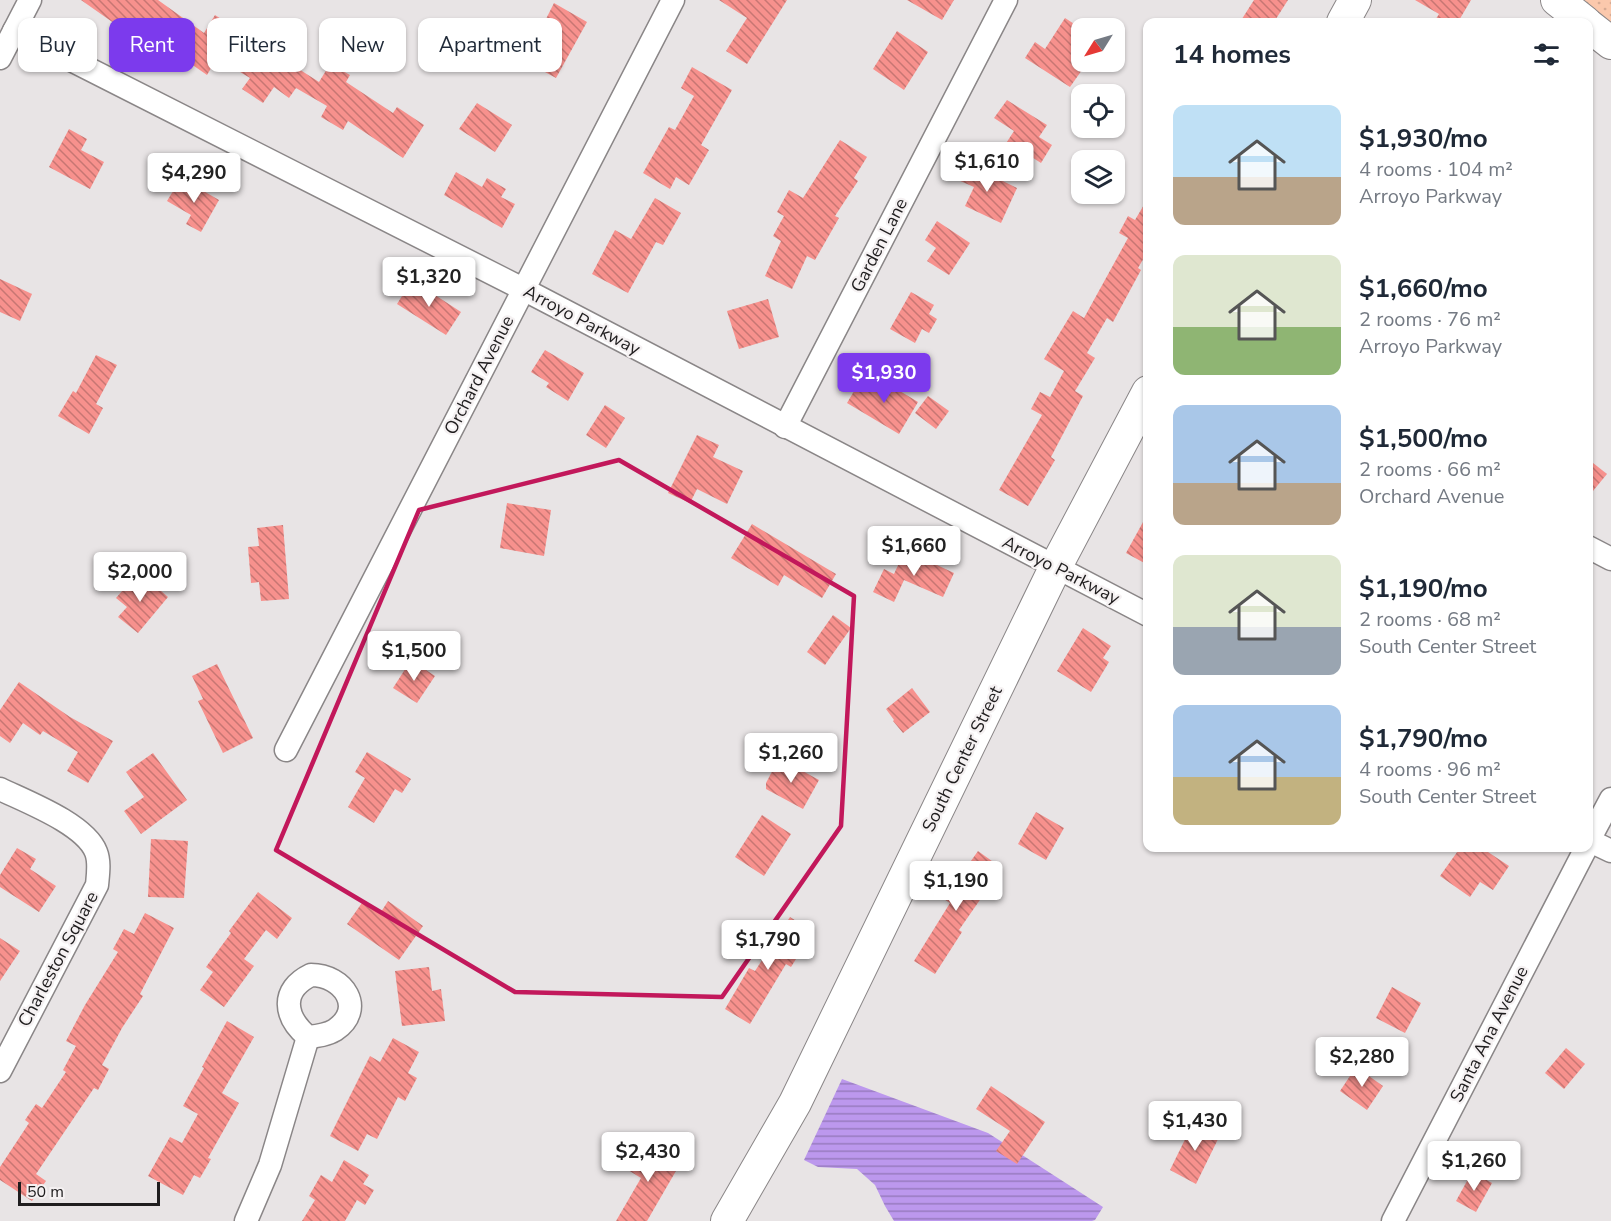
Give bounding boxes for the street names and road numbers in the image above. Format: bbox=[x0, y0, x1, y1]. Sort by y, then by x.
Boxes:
street label: Garden Lane bbox=[845, 194, 913, 296]
street label: Arroyo Parkway bbox=[519, 279, 645, 361]
street label: Orchard Avenue bbox=[439, 311, 519, 439]
street label: Arroyo Parkway bbox=[998, 530, 1125, 610]
street label: South Center Street bbox=[916, 681, 1008, 836]
street label: Charleston Square bbox=[12, 887, 104, 1031]
street label: Santa Ana Avenue bbox=[1444, 962, 1534, 1106]

